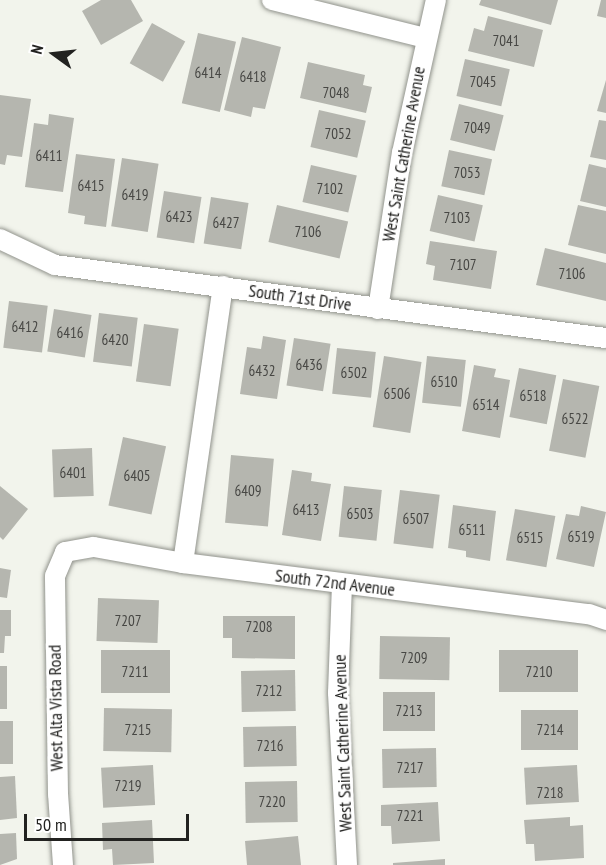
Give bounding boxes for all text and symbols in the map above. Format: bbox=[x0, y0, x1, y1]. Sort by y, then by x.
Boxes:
north arrow bbox=[24, 24, 84, 84]
house number: 7041 bbox=[493, 32, 519, 50]
text: N bbox=[26, 43, 47, 56]
house number: 6414 bbox=[195, 64, 221, 82]
street label: West Saint Catherine Avenue bbox=[378, 64, 430, 244]
house number: 6418 bbox=[240, 68, 266, 86]
house number: 7045 bbox=[470, 73, 496, 91]
house number: 7048 bbox=[323, 84, 349, 102]
house number: 7049 bbox=[464, 119, 490, 137]
house number: 7052 bbox=[325, 125, 351, 143]
house number: 6411 bbox=[36, 147, 62, 165]
house number: 7053 bbox=[454, 164, 480, 182]
house number: 6415 bbox=[78, 177, 104, 195]
house number: 7102 bbox=[317, 180, 343, 198]
house number: 6419 bbox=[122, 186, 148, 204]
house number: 6423 bbox=[166, 208, 192, 226]
house number: 7103 bbox=[444, 209, 470, 227]
house number: 6427 bbox=[213, 214, 239, 232]
house number: 7106 bbox=[295, 223, 321, 241]
house number: 7107 bbox=[450, 256, 476, 274]
house number: 7106 bbox=[559, 265, 585, 283]
street label: South 71st Drive bbox=[247, 280, 353, 316]
house number: 6412 bbox=[12, 318, 38, 336]
house number: 6416 bbox=[57, 324, 83, 342]
house number: 6420 bbox=[102, 331, 128, 349]
house number: 6436 bbox=[296, 356, 322, 374]
house number: 6432 bbox=[249, 362, 275, 380]
house number: 6502 bbox=[341, 364, 367, 382]
house number: 6510 bbox=[431, 373, 457, 391]
house number: 6506 bbox=[384, 385, 410, 403]
house number: 6518 bbox=[520, 387, 546, 405]
house number: 6514 bbox=[473, 396, 499, 414]
house number: 6522 bbox=[562, 410, 588, 428]
house number: 6401 bbox=[60, 464, 86, 482]
house number: 6405 bbox=[124, 467, 150, 485]
house number: 6409 bbox=[235, 482, 261, 500]
house number: 6413 bbox=[293, 501, 319, 519]
house number: 6503 bbox=[347, 505, 373, 523]
house number: 6507 bbox=[403, 510, 429, 528]
house number: 6511 bbox=[459, 521, 485, 539]
house number: 6519 bbox=[568, 528, 594, 546]
house number: 6515 bbox=[517, 529, 543, 547]
street label: South 72nd Avenue bbox=[274, 565, 396, 601]
house number: 7207 bbox=[115, 612, 141, 630]
house number: 7208 bbox=[246, 618, 272, 636]
street label: West Alta Vista Road bbox=[44, 644, 68, 772]
house number: 7209 bbox=[401, 649, 427, 667]
street label: West Saint Catherine Avenue bbox=[329, 654, 357, 832]
house number: 7211 bbox=[122, 663, 148, 681]
house number: 7210 bbox=[526, 663, 552, 681]
house number: 7212 bbox=[256, 682, 282, 700]
house number: 7213 bbox=[396, 702, 422, 720]
house number: 7215 bbox=[125, 721, 151, 739]
house number: 7214 bbox=[537, 721, 563, 739]
house number: 7216 bbox=[257, 737, 283, 755]
house number: 7217 bbox=[397, 759, 423, 777]
house number: 7219 bbox=[115, 777, 141, 795]
house number: 7218 bbox=[537, 784, 563, 802]
house number: 7220 bbox=[259, 793, 285, 811]
scale bar bbox=[27, 802, 192, 840]
house number: 7221 bbox=[397, 807, 423, 825]
text: 50 m bbox=[35, 813, 67, 836]

